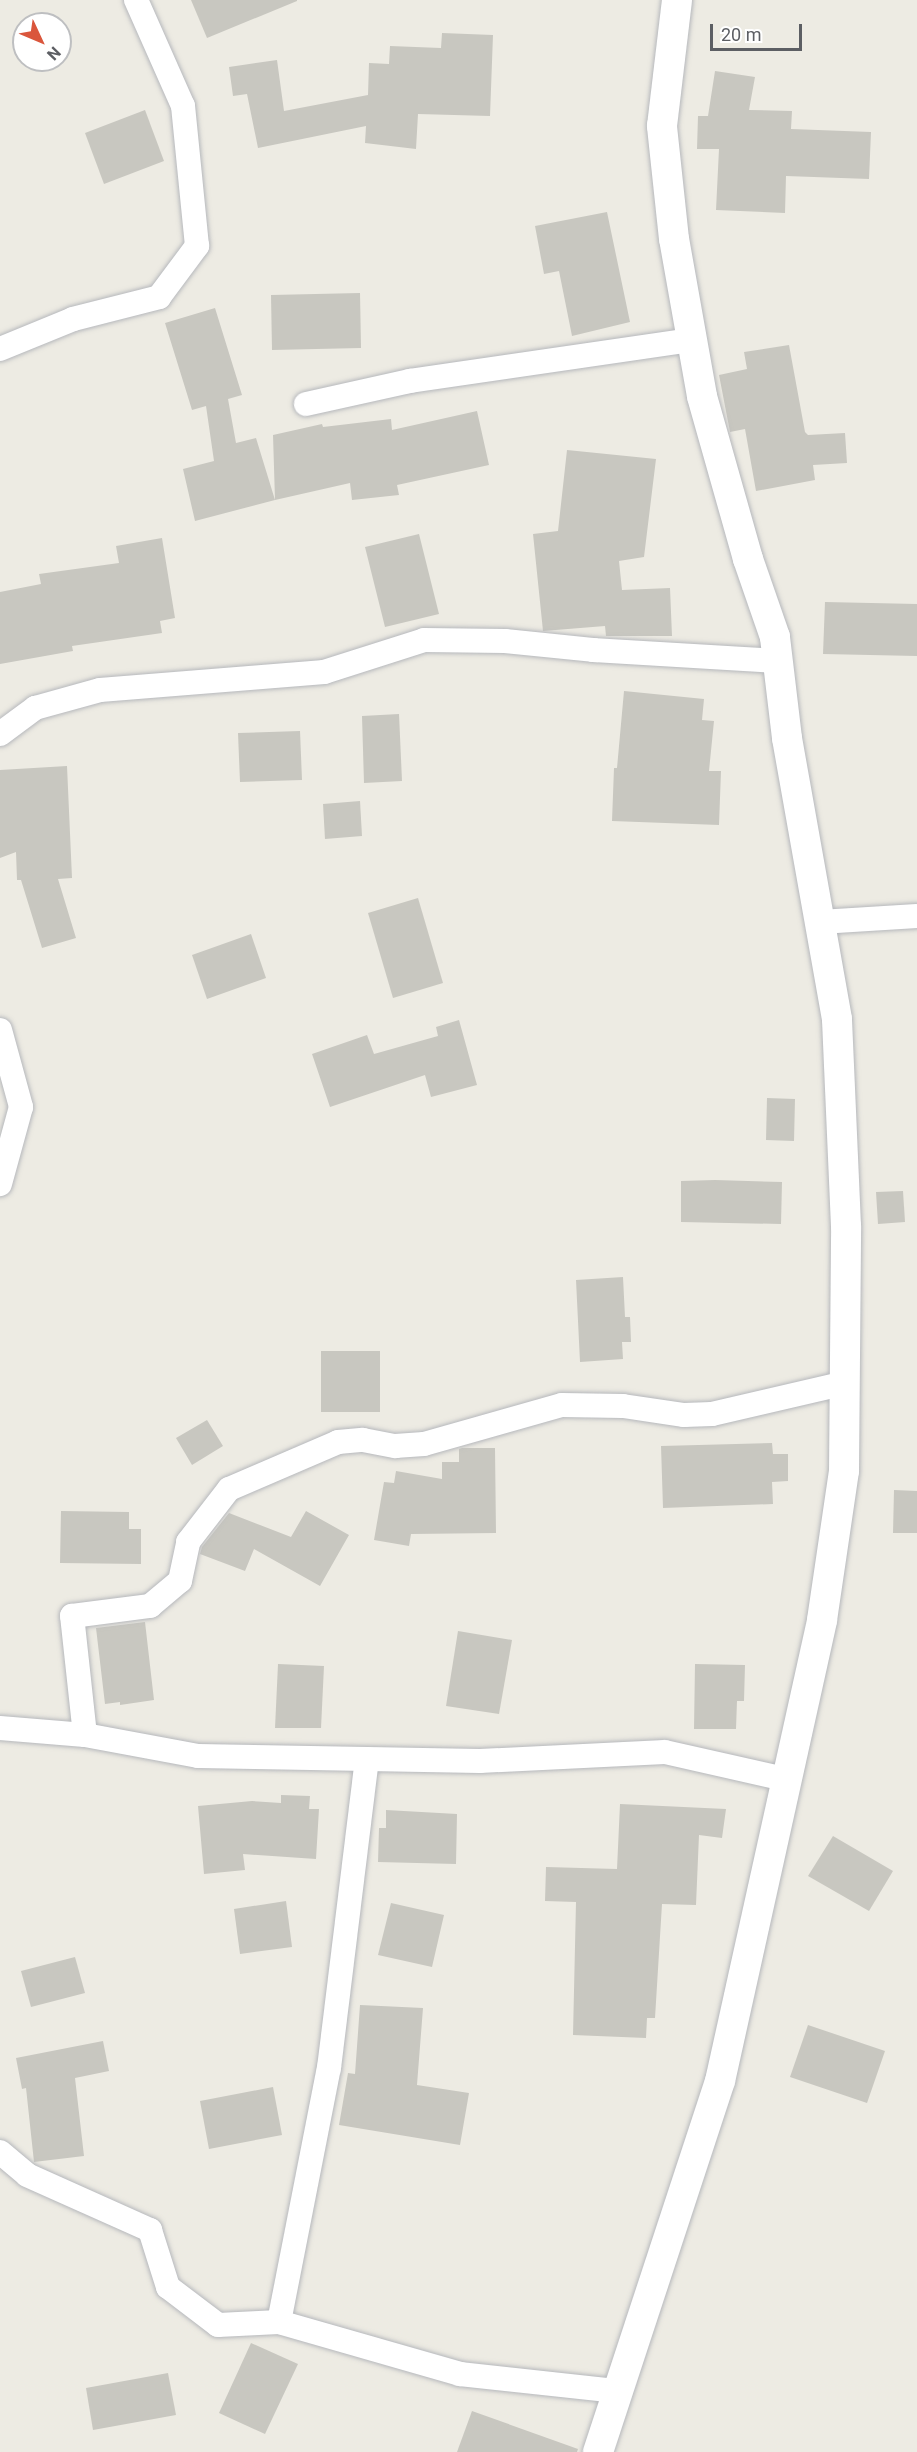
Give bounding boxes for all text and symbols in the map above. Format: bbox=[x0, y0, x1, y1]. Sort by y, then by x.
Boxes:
north arrow bbox=[12, 12, 72, 72]
scale bar bbox=[713, 12, 804, 50]
text: 20 m bbox=[721, 24, 761, 45]
text: N bbox=[43, 43, 65, 64]

